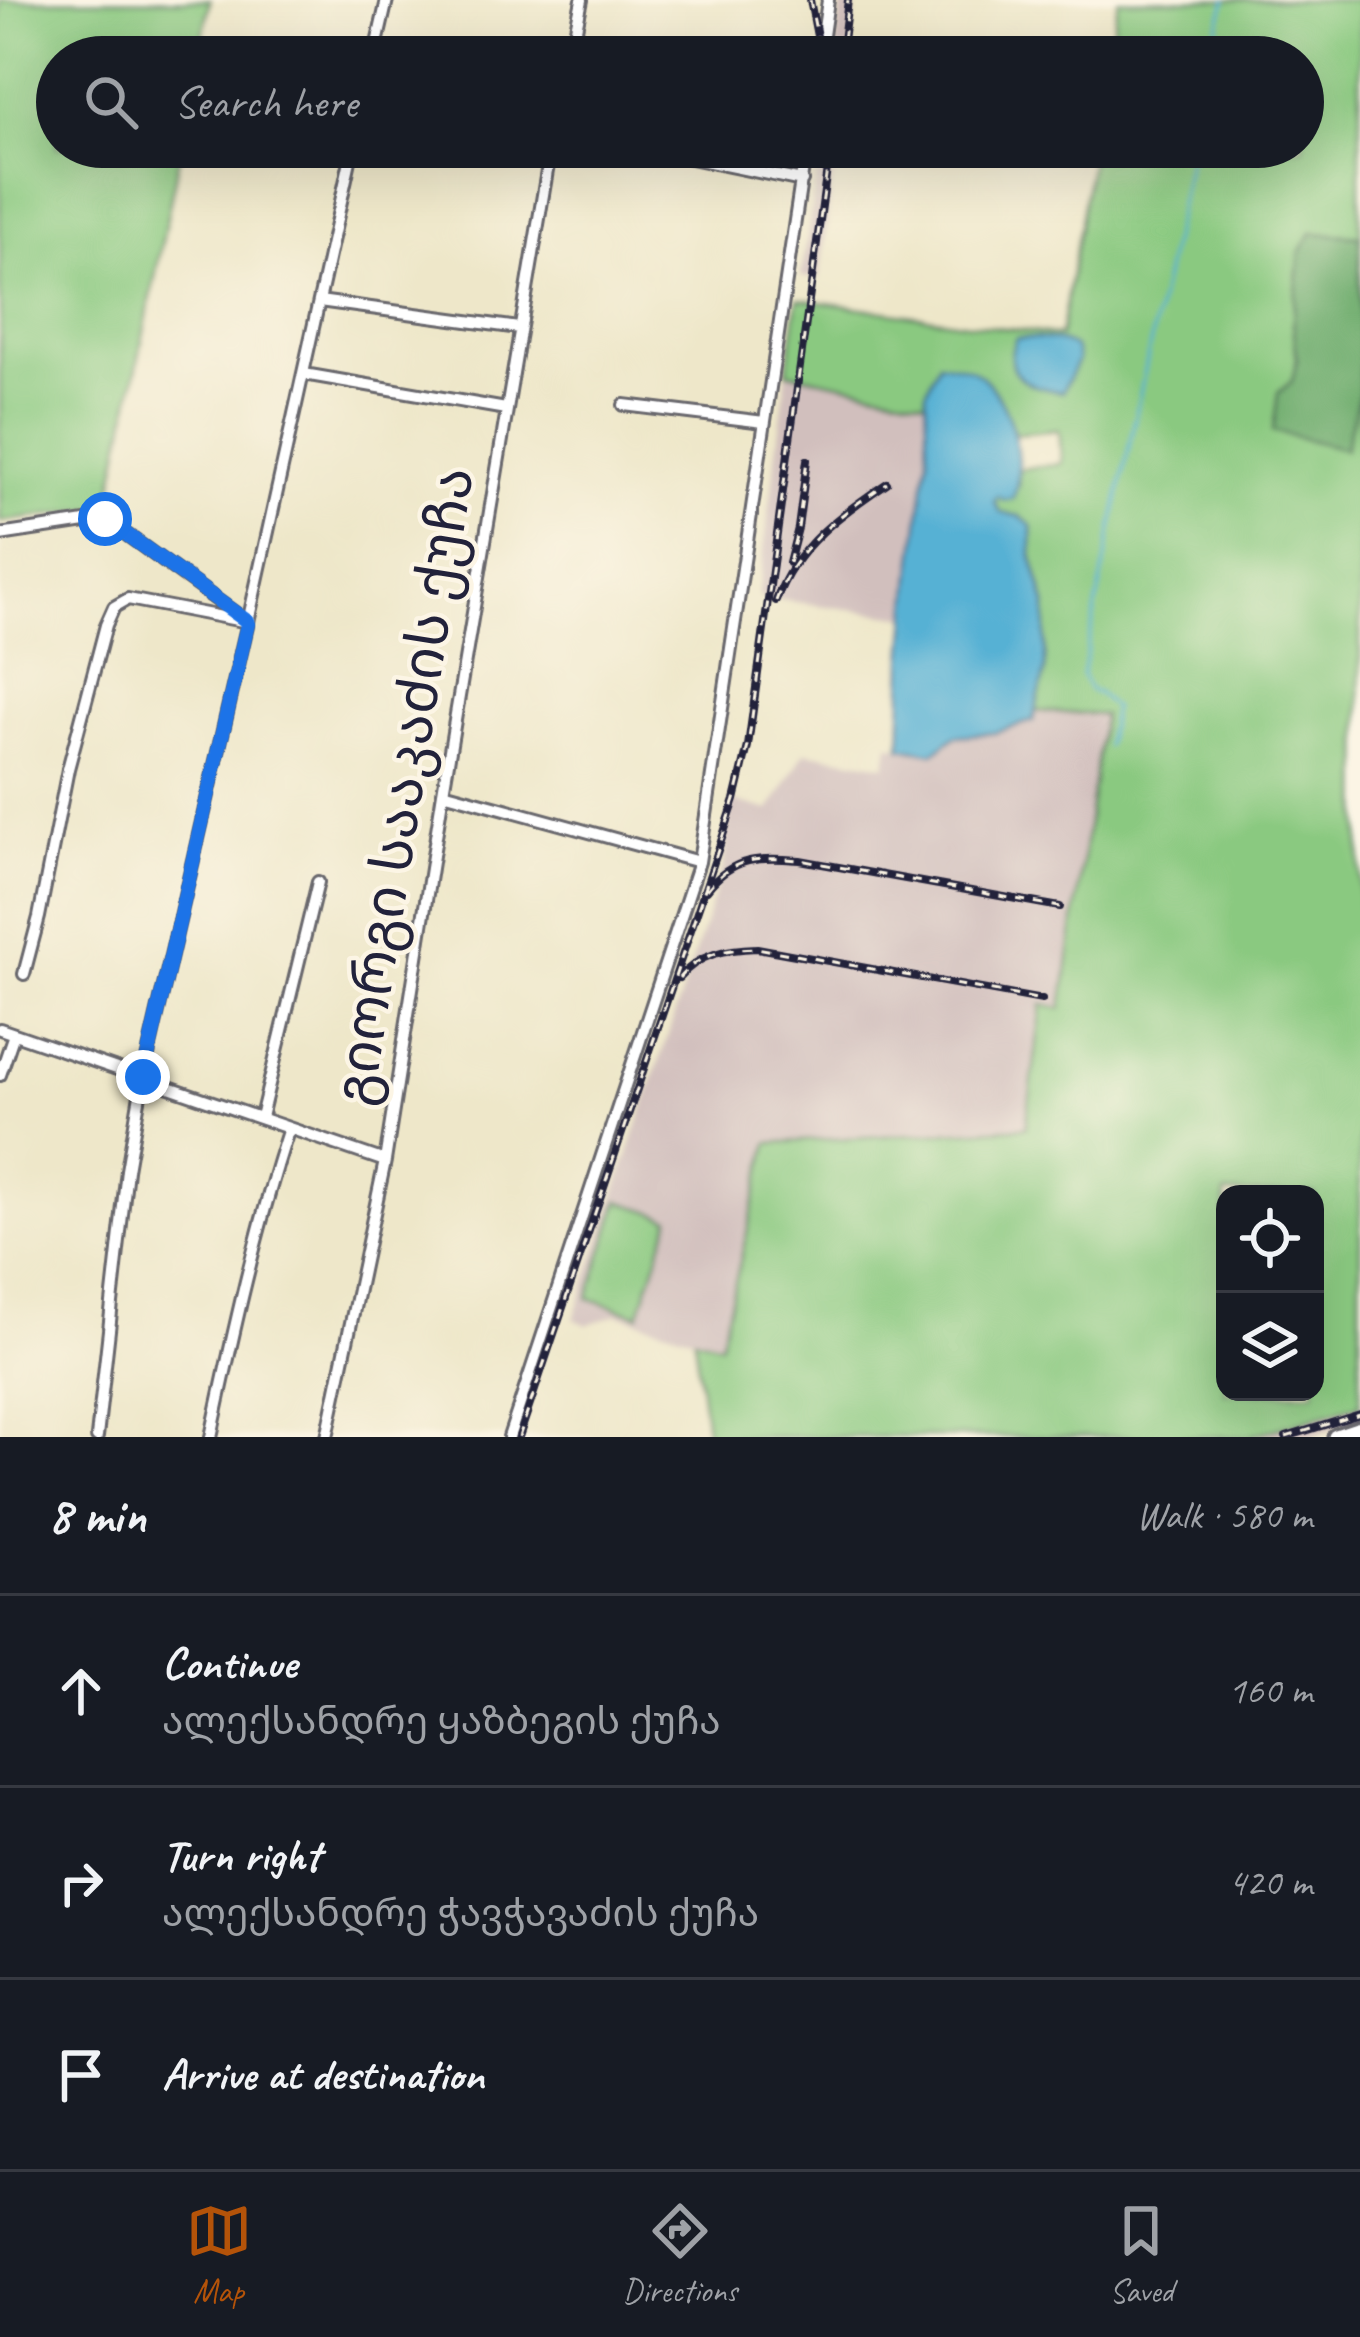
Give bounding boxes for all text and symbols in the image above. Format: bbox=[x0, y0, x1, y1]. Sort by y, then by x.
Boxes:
search box bbox=[36, 36, 1324, 168]
icon: search bbox=[78, 69, 144, 135]
text: Search here bbox=[174, 74, 357, 131]
street label: გიორგი სააკაძის ქუჩა bbox=[318, 462, 490, 1110]
route start bbox=[78, 492, 132, 546]
route end bbox=[116, 1050, 170, 1104]
map controls bbox=[1216, 1185, 1324, 1401]
button: locate bbox=[1216, 1185, 1324, 1293]
button: layers bbox=[1216, 1293, 1324, 1401]
text: 8 min bbox=[48, 1483, 146, 1547]
text: Walk · 580 m bbox=[1136, 1491, 1312, 1540]
text: Continue bbox=[162, 1635, 296, 1692]
icon: ahead bbox=[48, 1658, 114, 1724]
text: 160 m bbox=[1228, 1666, 1312, 1715]
text: ალექსანდრე ყაზბეგის ქუჩა bbox=[162, 1697, 721, 1746]
text: Turn right bbox=[162, 1827, 320, 1884]
icon: right bbox=[48, 1850, 114, 1916]
text: 420 m bbox=[1228, 1858, 1312, 1907]
text: ალექსანდრე ჭავჭავაძის ქუჩა bbox=[162, 1889, 759, 1938]
icon: arrive bbox=[48, 2042, 114, 2108]
text: Arrive at destination bbox=[162, 2046, 484, 2103]
tab: Map bbox=[186, 2198, 252, 2312]
tab: Directions bbox=[623, 2198, 737, 2312]
tab: Saved bbox=[1108, 2198, 1174, 2312]

